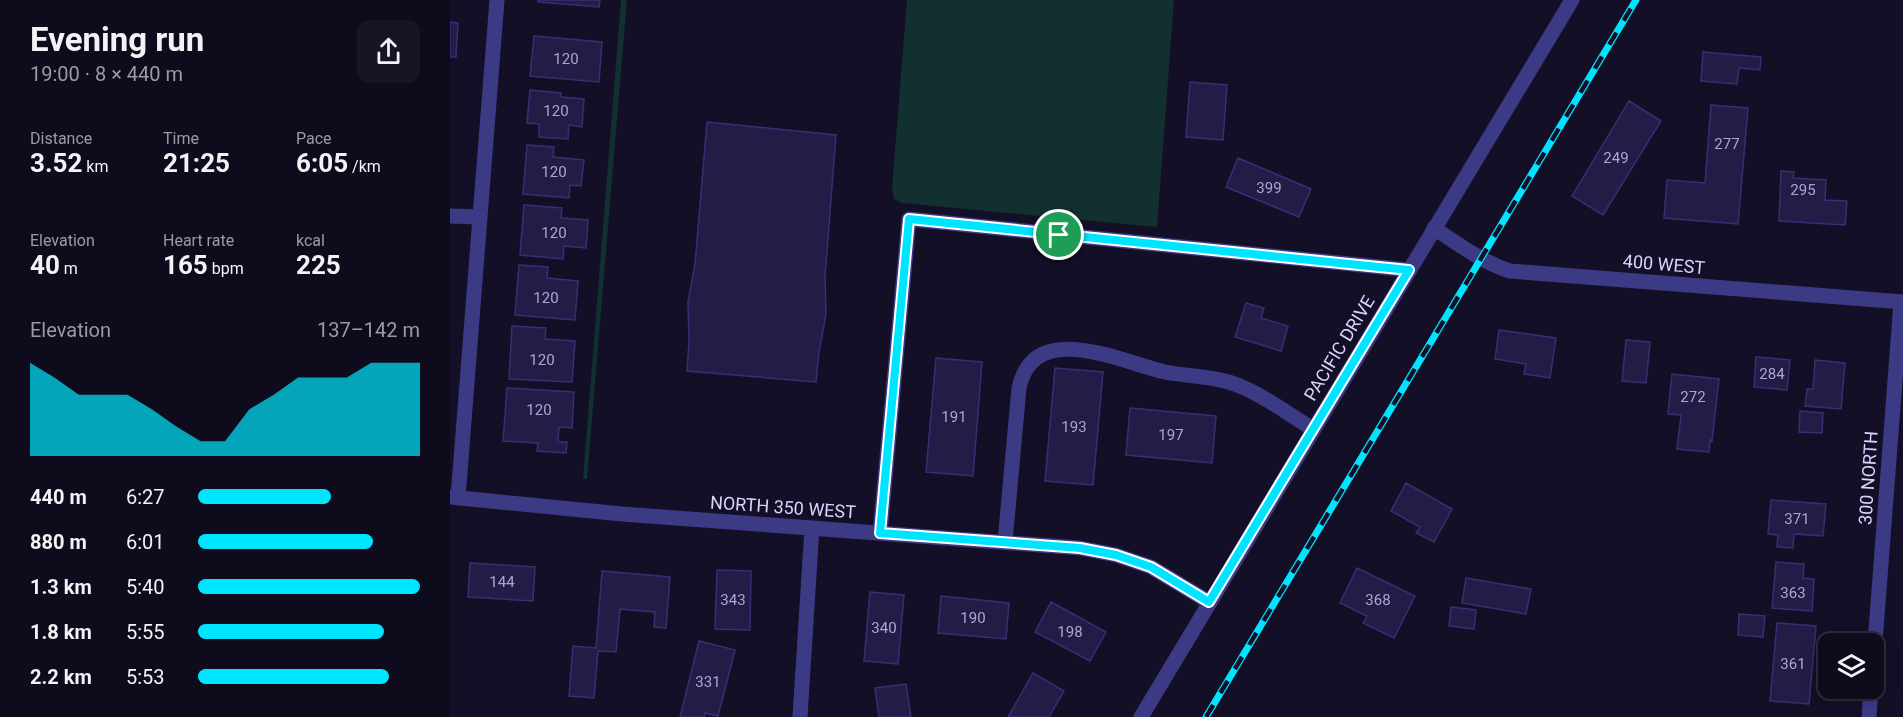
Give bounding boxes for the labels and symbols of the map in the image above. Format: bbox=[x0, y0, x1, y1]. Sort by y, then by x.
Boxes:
house number: 120 bbox=[553, 50, 579, 68]
house number: 120 bbox=[543, 102, 569, 120]
house number: 277 bbox=[1714, 135, 1740, 153]
house number: 249 bbox=[1603, 149, 1629, 167]
house number: 120 bbox=[541, 163, 567, 181]
house number: 399 bbox=[1256, 179, 1282, 197]
house number: 295 bbox=[1790, 181, 1816, 199]
pin bbox=[1033, 209, 1084, 260]
house number: 120 bbox=[541, 224, 567, 242]
street label: 400 WEST bbox=[1622, 250, 1706, 278]
house number: 120 bbox=[533, 289, 559, 307]
street label: PACIFIC DRIVE bbox=[1299, 292, 1379, 404]
house number: 120 bbox=[529, 351, 555, 369]
house number: 284 bbox=[1759, 365, 1785, 383]
house number: 272 bbox=[1680, 388, 1706, 406]
house number: 120 bbox=[526, 401, 552, 419]
house number: 191 bbox=[941, 408, 967, 426]
house number: 193 bbox=[1061, 418, 1087, 436]
house number: 197 bbox=[1158, 426, 1184, 444]
street label: 300 NORTH bbox=[1854, 430, 1882, 526]
street label: NORTH 350 WEST bbox=[709, 491, 857, 523]
house number: 371 bbox=[1784, 510, 1810, 528]
house number: 144 bbox=[489, 573, 515, 591]
house number: 363 bbox=[1780, 584, 1806, 602]
house number: 343 bbox=[720, 591, 746, 609]
house number: 368 bbox=[1365, 591, 1391, 609]
house number: 190 bbox=[960, 609, 986, 627]
house number: 340 bbox=[871, 619, 897, 637]
house number: 198 bbox=[1057, 623, 1083, 641]
house number: 361 bbox=[1780, 655, 1806, 673]
house number: 331 bbox=[695, 673, 721, 691]

